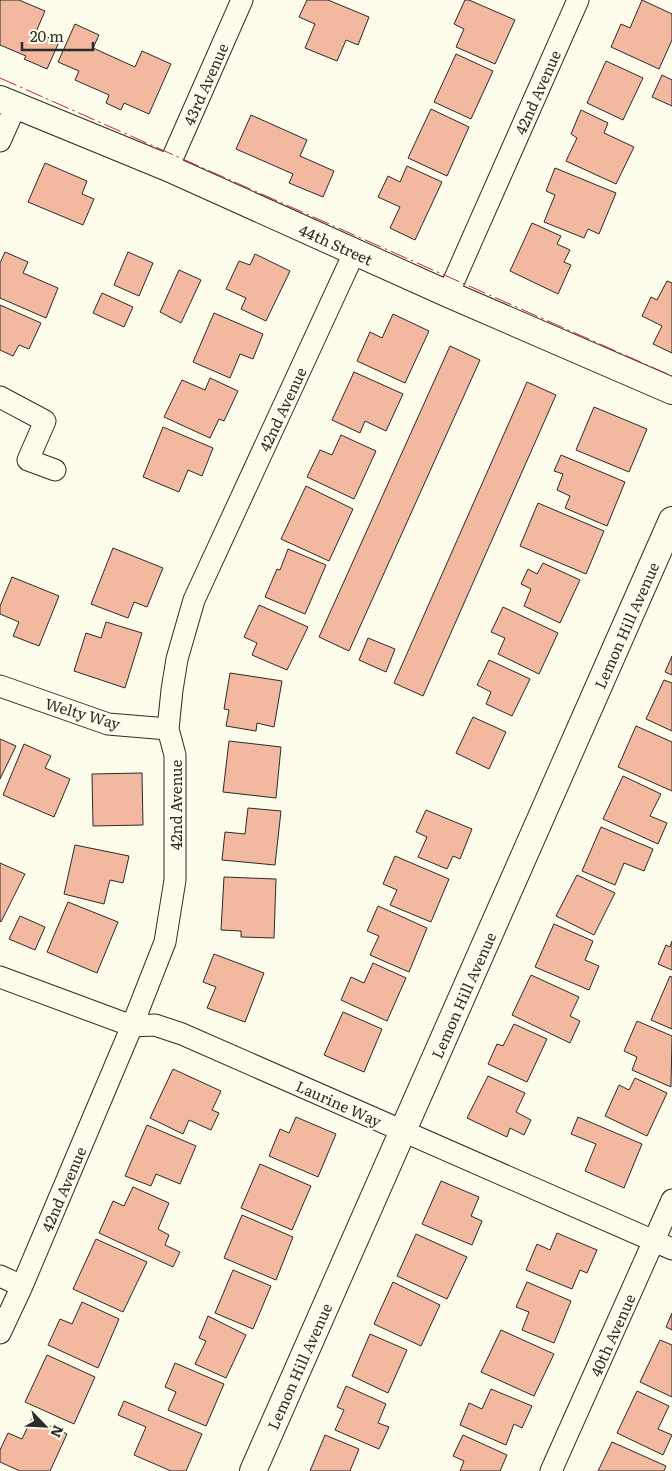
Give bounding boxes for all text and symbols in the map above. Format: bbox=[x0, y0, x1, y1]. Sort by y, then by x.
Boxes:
scale bar bbox=[22, 20, 94, 52]
text: 20 m bbox=[30, 24, 64, 47]
street label: 43rd Avenue bbox=[177, 39, 234, 129]
street label: 42nd Avenue bbox=[508, 46, 566, 138]
street label: 44th Street bbox=[295, 218, 377, 270]
street label: 42nd Avenue bbox=[252, 363, 312, 455]
street label: Lemon Hill Avenue bbox=[588, 558, 664, 692]
street label: Welty Way bbox=[43, 691, 124, 735]
street label: 42nd Avenue bbox=[164, 760, 187, 850]
street label: Lemon Hill Avenue bbox=[425, 928, 501, 1062]
street label: Laurine Way bbox=[293, 1074, 386, 1132]
street label: 42nd Avenue bbox=[35, 1143, 91, 1235]
street label: 40th Avenue bbox=[583, 1290, 641, 1380]
street label: Lemon Hill Avenue bbox=[261, 1299, 337, 1433]
north arrow bbox=[20, 1401, 70, 1451]
text: N bbox=[46, 1422, 69, 1441]

